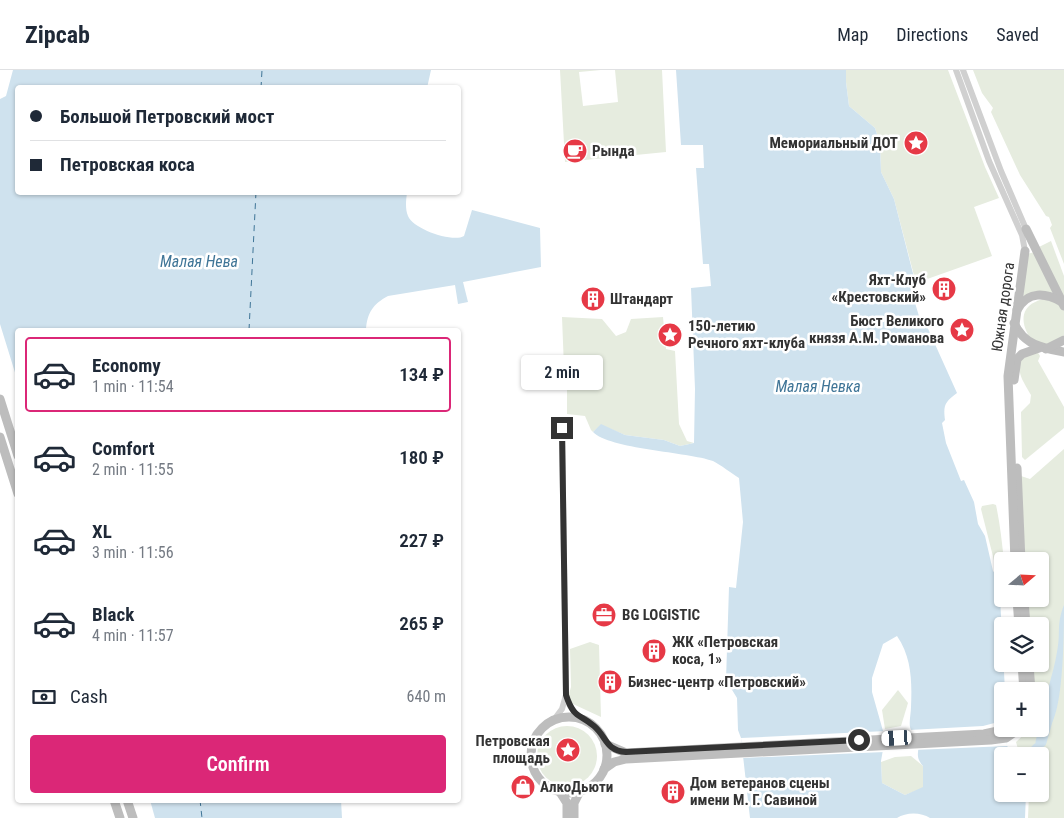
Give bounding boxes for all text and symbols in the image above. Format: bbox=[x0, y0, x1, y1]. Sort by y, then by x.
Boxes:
text: Zipcab bbox=[25, 21, 90, 49]
text: Map bbox=[837, 24, 868, 45]
text: Directions bbox=[896, 24, 968, 45]
text: Saved bbox=[996, 24, 1039, 45]
text: Большой Петровский мост bbox=[60, 105, 274, 128]
place icon: Мемориальный ДОТ bbox=[903, 130, 929, 156]
place label: Мемориальный ДОТ bbox=[769, 134, 898, 152]
cafe icon: Рында bbox=[562, 138, 588, 164]
place label: Рында bbox=[592, 142, 635, 160]
text: Петровская коса bbox=[60, 153, 195, 176]
water label: Малая Нева bbox=[160, 252, 238, 271]
street label: Южная дорога bbox=[988, 261, 1018, 353]
place label: Яхт-Клуб «Крестовский» bbox=[832, 271, 926, 306]
building icon: Яхт-Клуб «Крестовский» bbox=[931, 276, 957, 302]
building icon: Штандарт bbox=[580, 286, 606, 312]
place label: Штандарт bbox=[610, 290, 673, 308]
place label: Бюст Великого князя А.М. Романова bbox=[809, 312, 944, 347]
place label: 150-летию Речного яхт-клуба bbox=[688, 317, 805, 352]
place icon: Бюст Великого князя А.М. Романова bbox=[949, 317, 975, 343]
place icon: 150-летию Речного яхт-клуба bbox=[657, 322, 683, 348]
icon: car bbox=[32, 352, 77, 397]
text: Economy bbox=[92, 354, 161, 377]
callout: 2 min bbox=[521, 356, 603, 390]
text: 134 ₽ bbox=[399, 363, 444, 386]
text: 2 min bbox=[544, 363, 580, 382]
text: 1 min · 11:54 bbox=[92, 377, 174, 396]
water label: Малая Невка bbox=[775, 377, 861, 396]
route end bbox=[551, 417, 573, 439]
icon: car bbox=[32, 435, 77, 480]
text: Comfort bbox=[92, 437, 155, 460]
text: 180 ₽ bbox=[399, 446, 444, 469]
text: 2 min · 11:55 bbox=[92, 460, 174, 479]
icon: car bbox=[32, 518, 77, 563]
text: XL bbox=[92, 520, 112, 543]
text: 227 ₽ bbox=[399, 529, 444, 552]
text: 3 min · 11:56 bbox=[92, 543, 174, 562]
north arrow bbox=[994, 552, 1049, 608]
map controls bbox=[994, 552, 1049, 802]
icon: car bbox=[32, 601, 77, 646]
office icon: BG LOGISTIC bbox=[591, 602, 617, 628]
text: Black bbox=[92, 603, 134, 626]
place label: BG LOGISTIC bbox=[622, 606, 701, 624]
text: 265 ₽ bbox=[399, 612, 444, 635]
button: layers bbox=[994, 617, 1049, 672]
text: 4 min · 11:57 bbox=[92, 626, 174, 645]
place label: ЖК «Петровская коса, 1» bbox=[672, 633, 778, 668]
building icon: ЖК «Петровская коса, 1» bbox=[641, 638, 667, 664]
building icon: Бизнес-центр «Петровский» bbox=[597, 669, 623, 695]
place label: Бизнес-центр «Петровский» bbox=[628, 673, 806, 691]
button: + bbox=[994, 682, 1049, 737]
icon: cash bbox=[30, 683, 58, 711]
text: Cash bbox=[70, 685, 108, 708]
text: 640 m bbox=[407, 687, 446, 706]
route start bbox=[848, 729, 870, 751]
car bbox=[881, 730, 912, 746]
place label: Петровская площадь bbox=[476, 732, 551, 767]
button: Confirm bbox=[30, 735, 446, 793]
place icon: Петровская площадь bbox=[555, 737, 581, 763]
button: − bbox=[994, 747, 1049, 802]
shop icon: АлкоДьюти bbox=[510, 774, 536, 800]
place label: Дом ветеранов сцены имени М. Г. Савиной bbox=[690, 774, 830, 809]
place label: АлкоДьюти bbox=[540, 778, 613, 796]
building icon: Дом ветеранов сцены имени М. Г. Савиной bbox=[660, 779, 686, 805]

